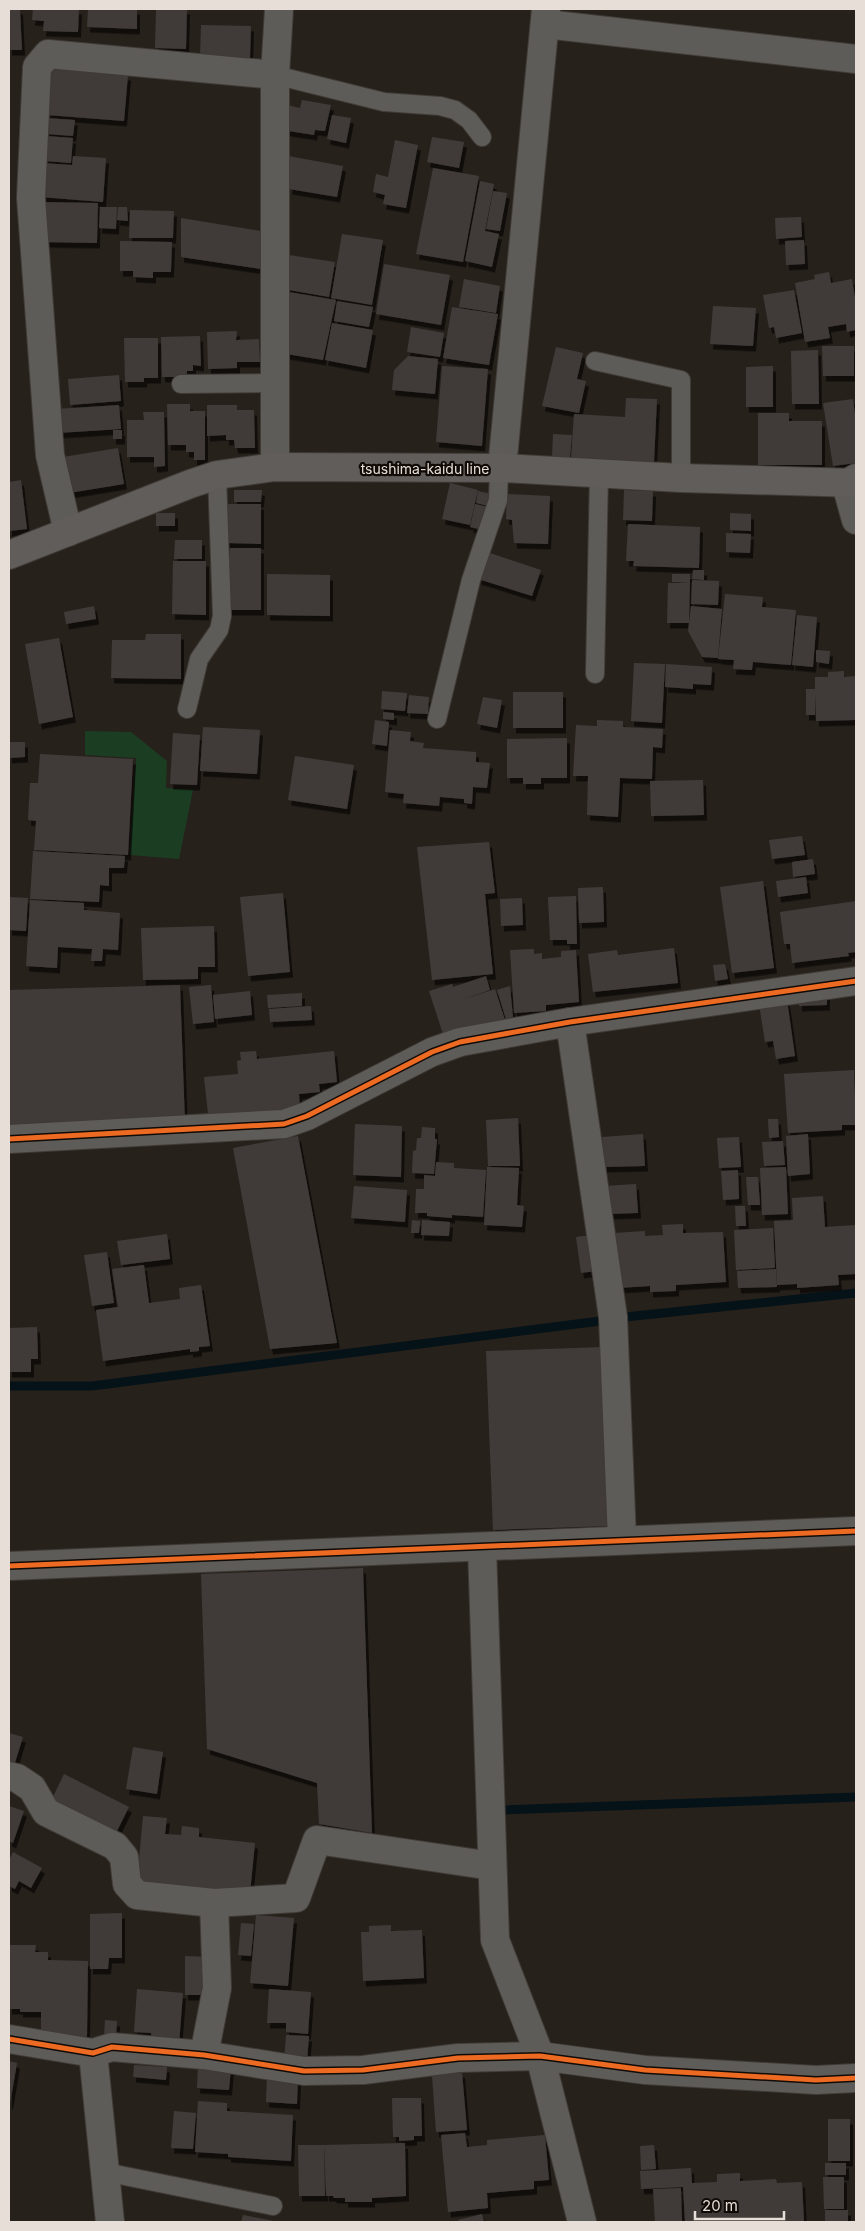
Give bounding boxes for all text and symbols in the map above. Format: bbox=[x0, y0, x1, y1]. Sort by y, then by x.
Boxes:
street label: tsushima-kaidu line bbox=[361, 460, 489, 477]
scale bar bbox=[695, 2188, 784, 2220]
text: 20 m bbox=[702, 2196, 738, 2215]

